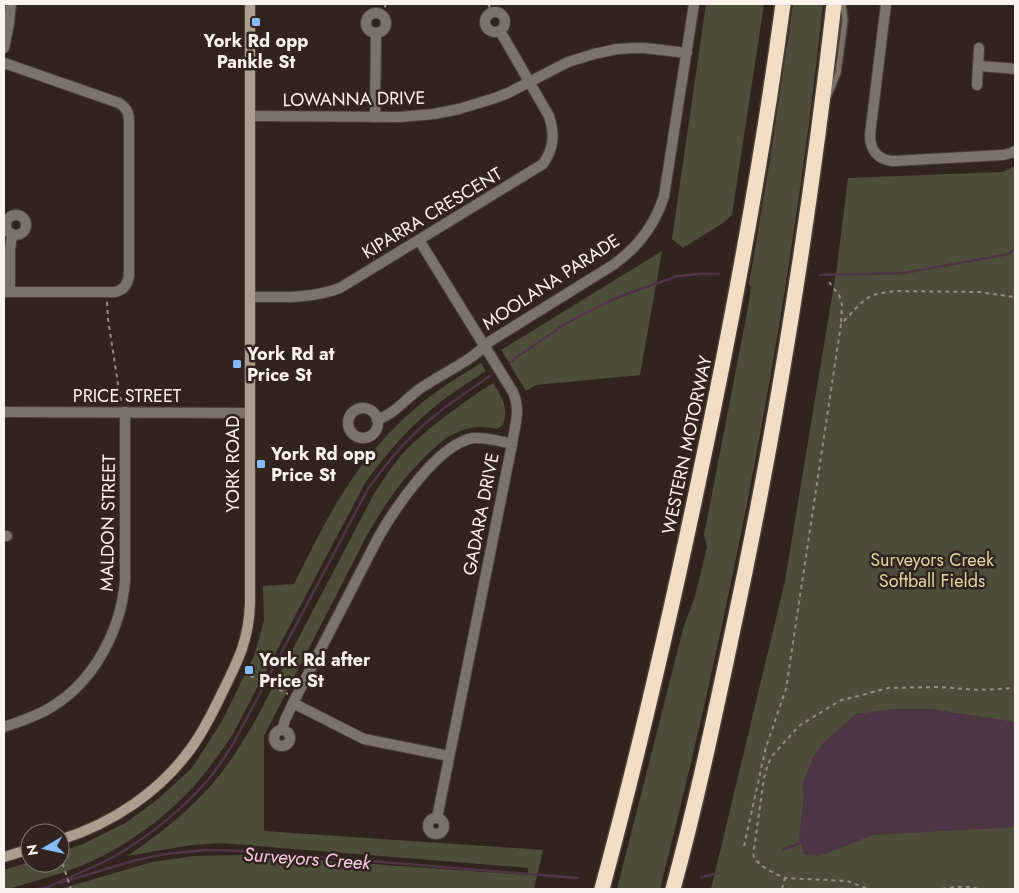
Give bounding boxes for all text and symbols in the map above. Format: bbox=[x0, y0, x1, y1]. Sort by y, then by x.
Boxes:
marker: York Rd opp Pankle St bbox=[250, 16, 262, 28]
place label: York Rd opp Pankle St bbox=[203, 28, 308, 75]
street label: LOWANNA DRIVE bbox=[282, 85, 426, 113]
street label: KIPARRA CRESCENT bbox=[357, 161, 507, 265]
street label: MOOLANA PARADE bbox=[477, 228, 625, 336]
place label: York Rd at Price St bbox=[246, 341, 335, 388]
street label: WESTERN MOTORWAY bbox=[655, 352, 719, 537]
marker: York Rd at Price St bbox=[231, 358, 243, 370]
street label: PRICE STREET bbox=[73, 383, 182, 409]
street label: YORK ROAD bbox=[220, 416, 246, 512]
place label: York Rd opp Price St bbox=[270, 441, 376, 488]
street label: GADARA DRIVE bbox=[456, 450, 506, 578]
street label: MALDON STREET bbox=[94, 454, 122, 592]
marker: York Rd opp Price St bbox=[255, 458, 267, 470]
park label: Surveyors Creek Softball Fields bbox=[870, 547, 994, 594]
place label: York Rd after Price St bbox=[258, 647, 371, 694]
marker: York Rd after Price St bbox=[243, 664, 255, 676]
north arrow bbox=[20, 823, 70, 873]
water label: Surveyors Creek bbox=[243, 841, 372, 876]
text: N bbox=[21, 843, 43, 857]

